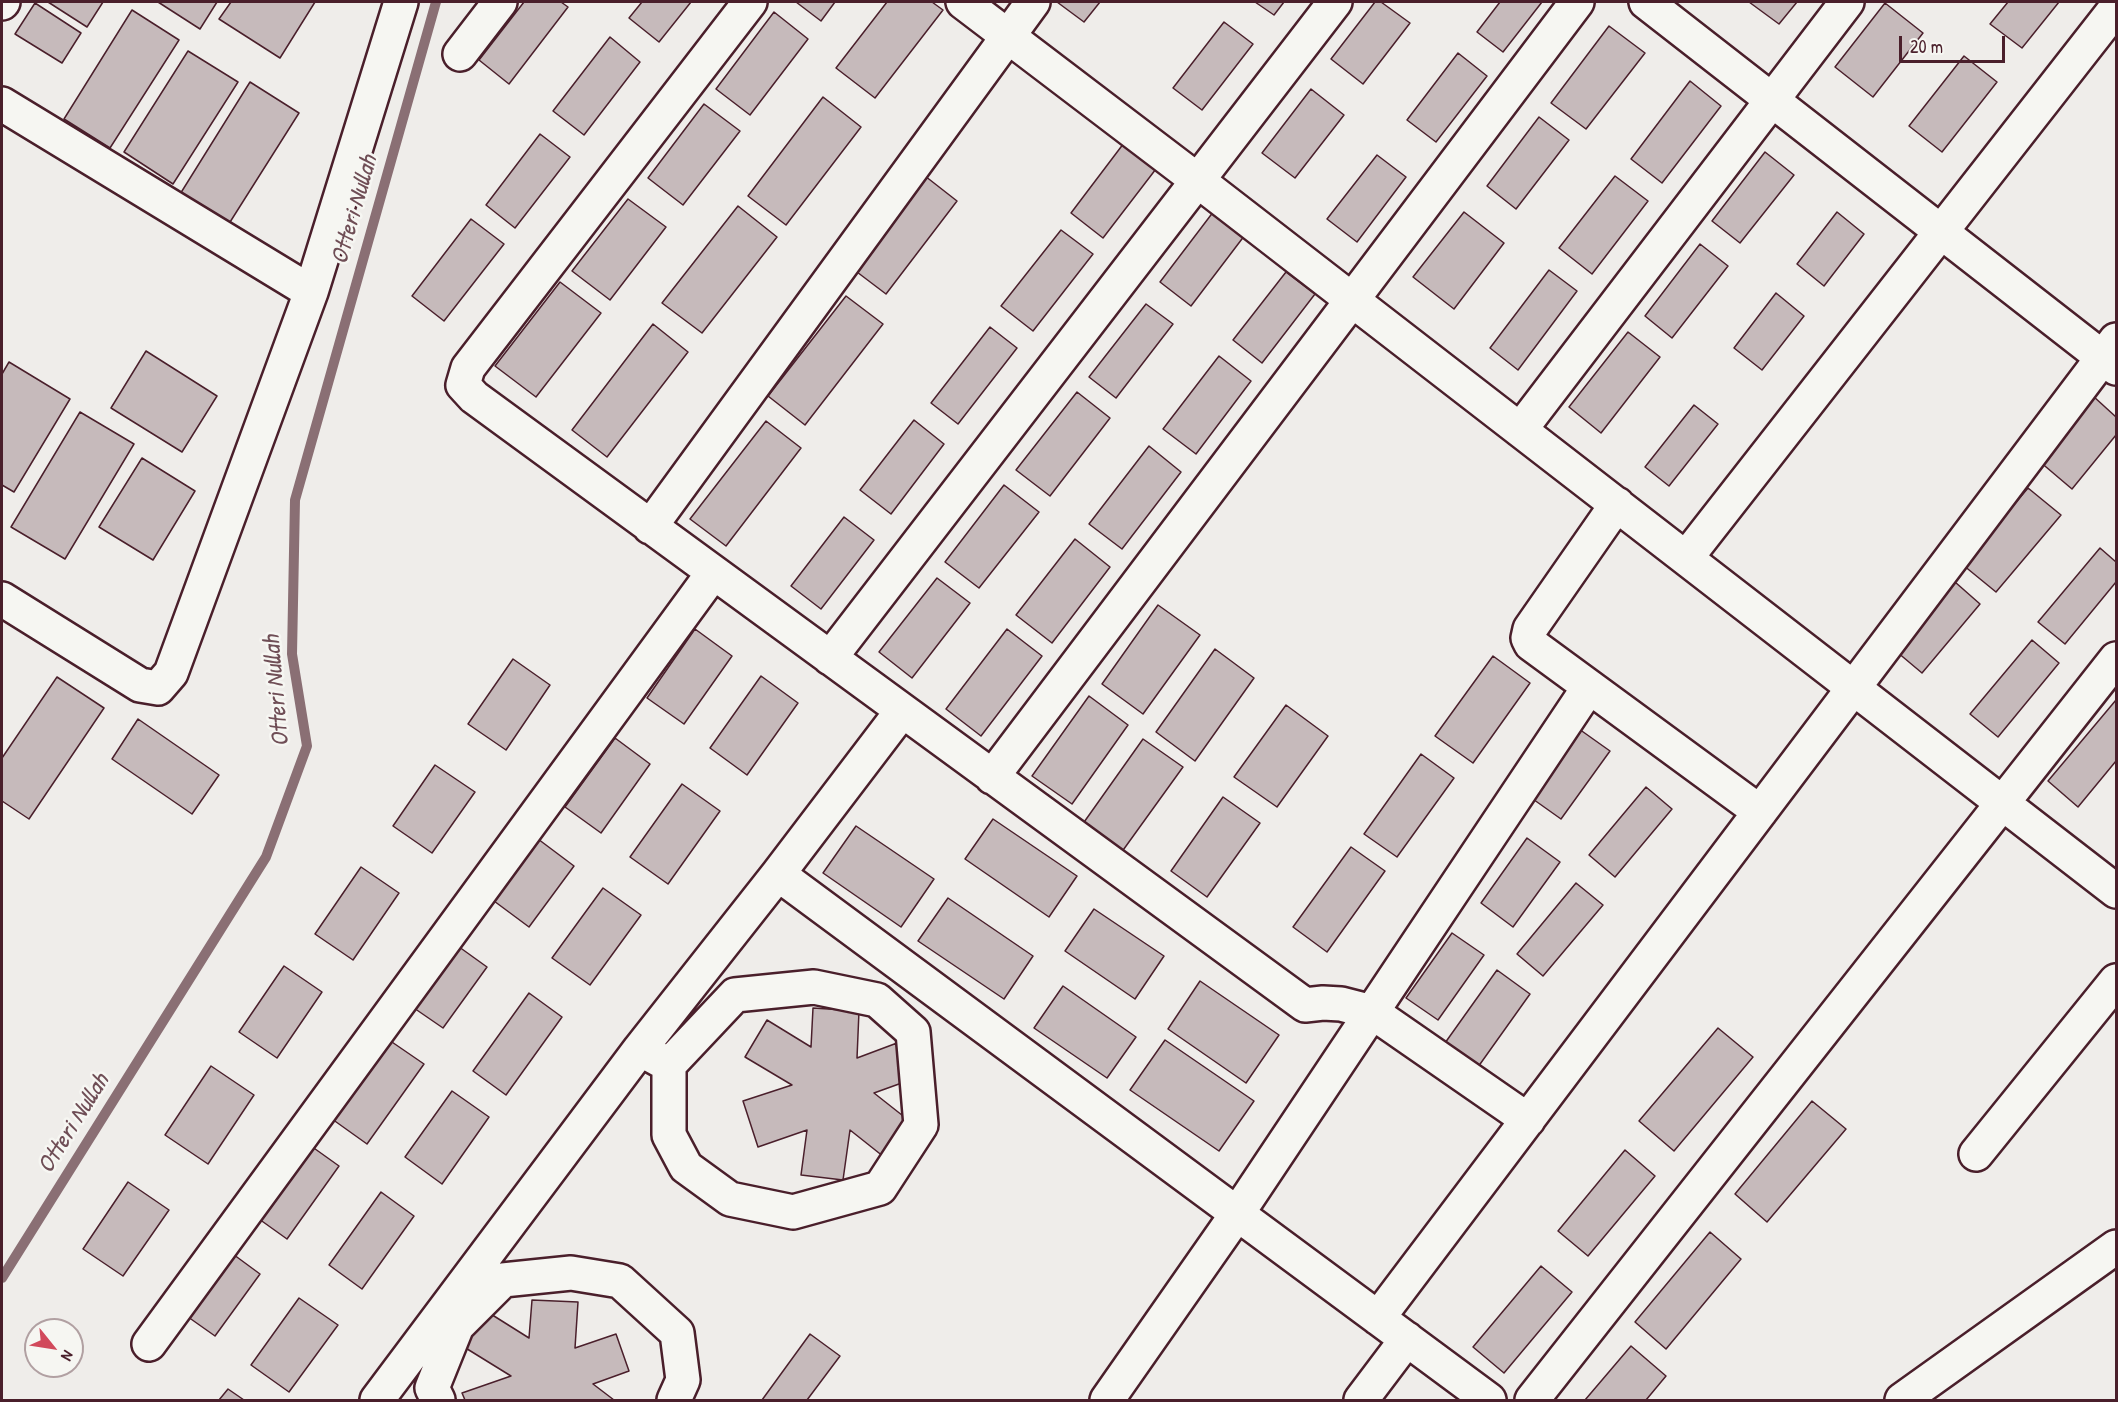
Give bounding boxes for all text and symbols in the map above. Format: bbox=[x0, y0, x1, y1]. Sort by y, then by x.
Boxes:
scale bar bbox=[1902, 24, 2008, 62]
text: 20 m bbox=[1910, 34, 1943, 59]
water label: Otteri Nullah bbox=[326, 152, 384, 268]
water label: Otteri Nullah bbox=[258, 634, 296, 748]
water label: Otteri Nullah bbox=[32, 1069, 116, 1179]
north arrow bbox=[24, 1318, 84, 1378]
text: N bbox=[56, 1347, 80, 1365]

